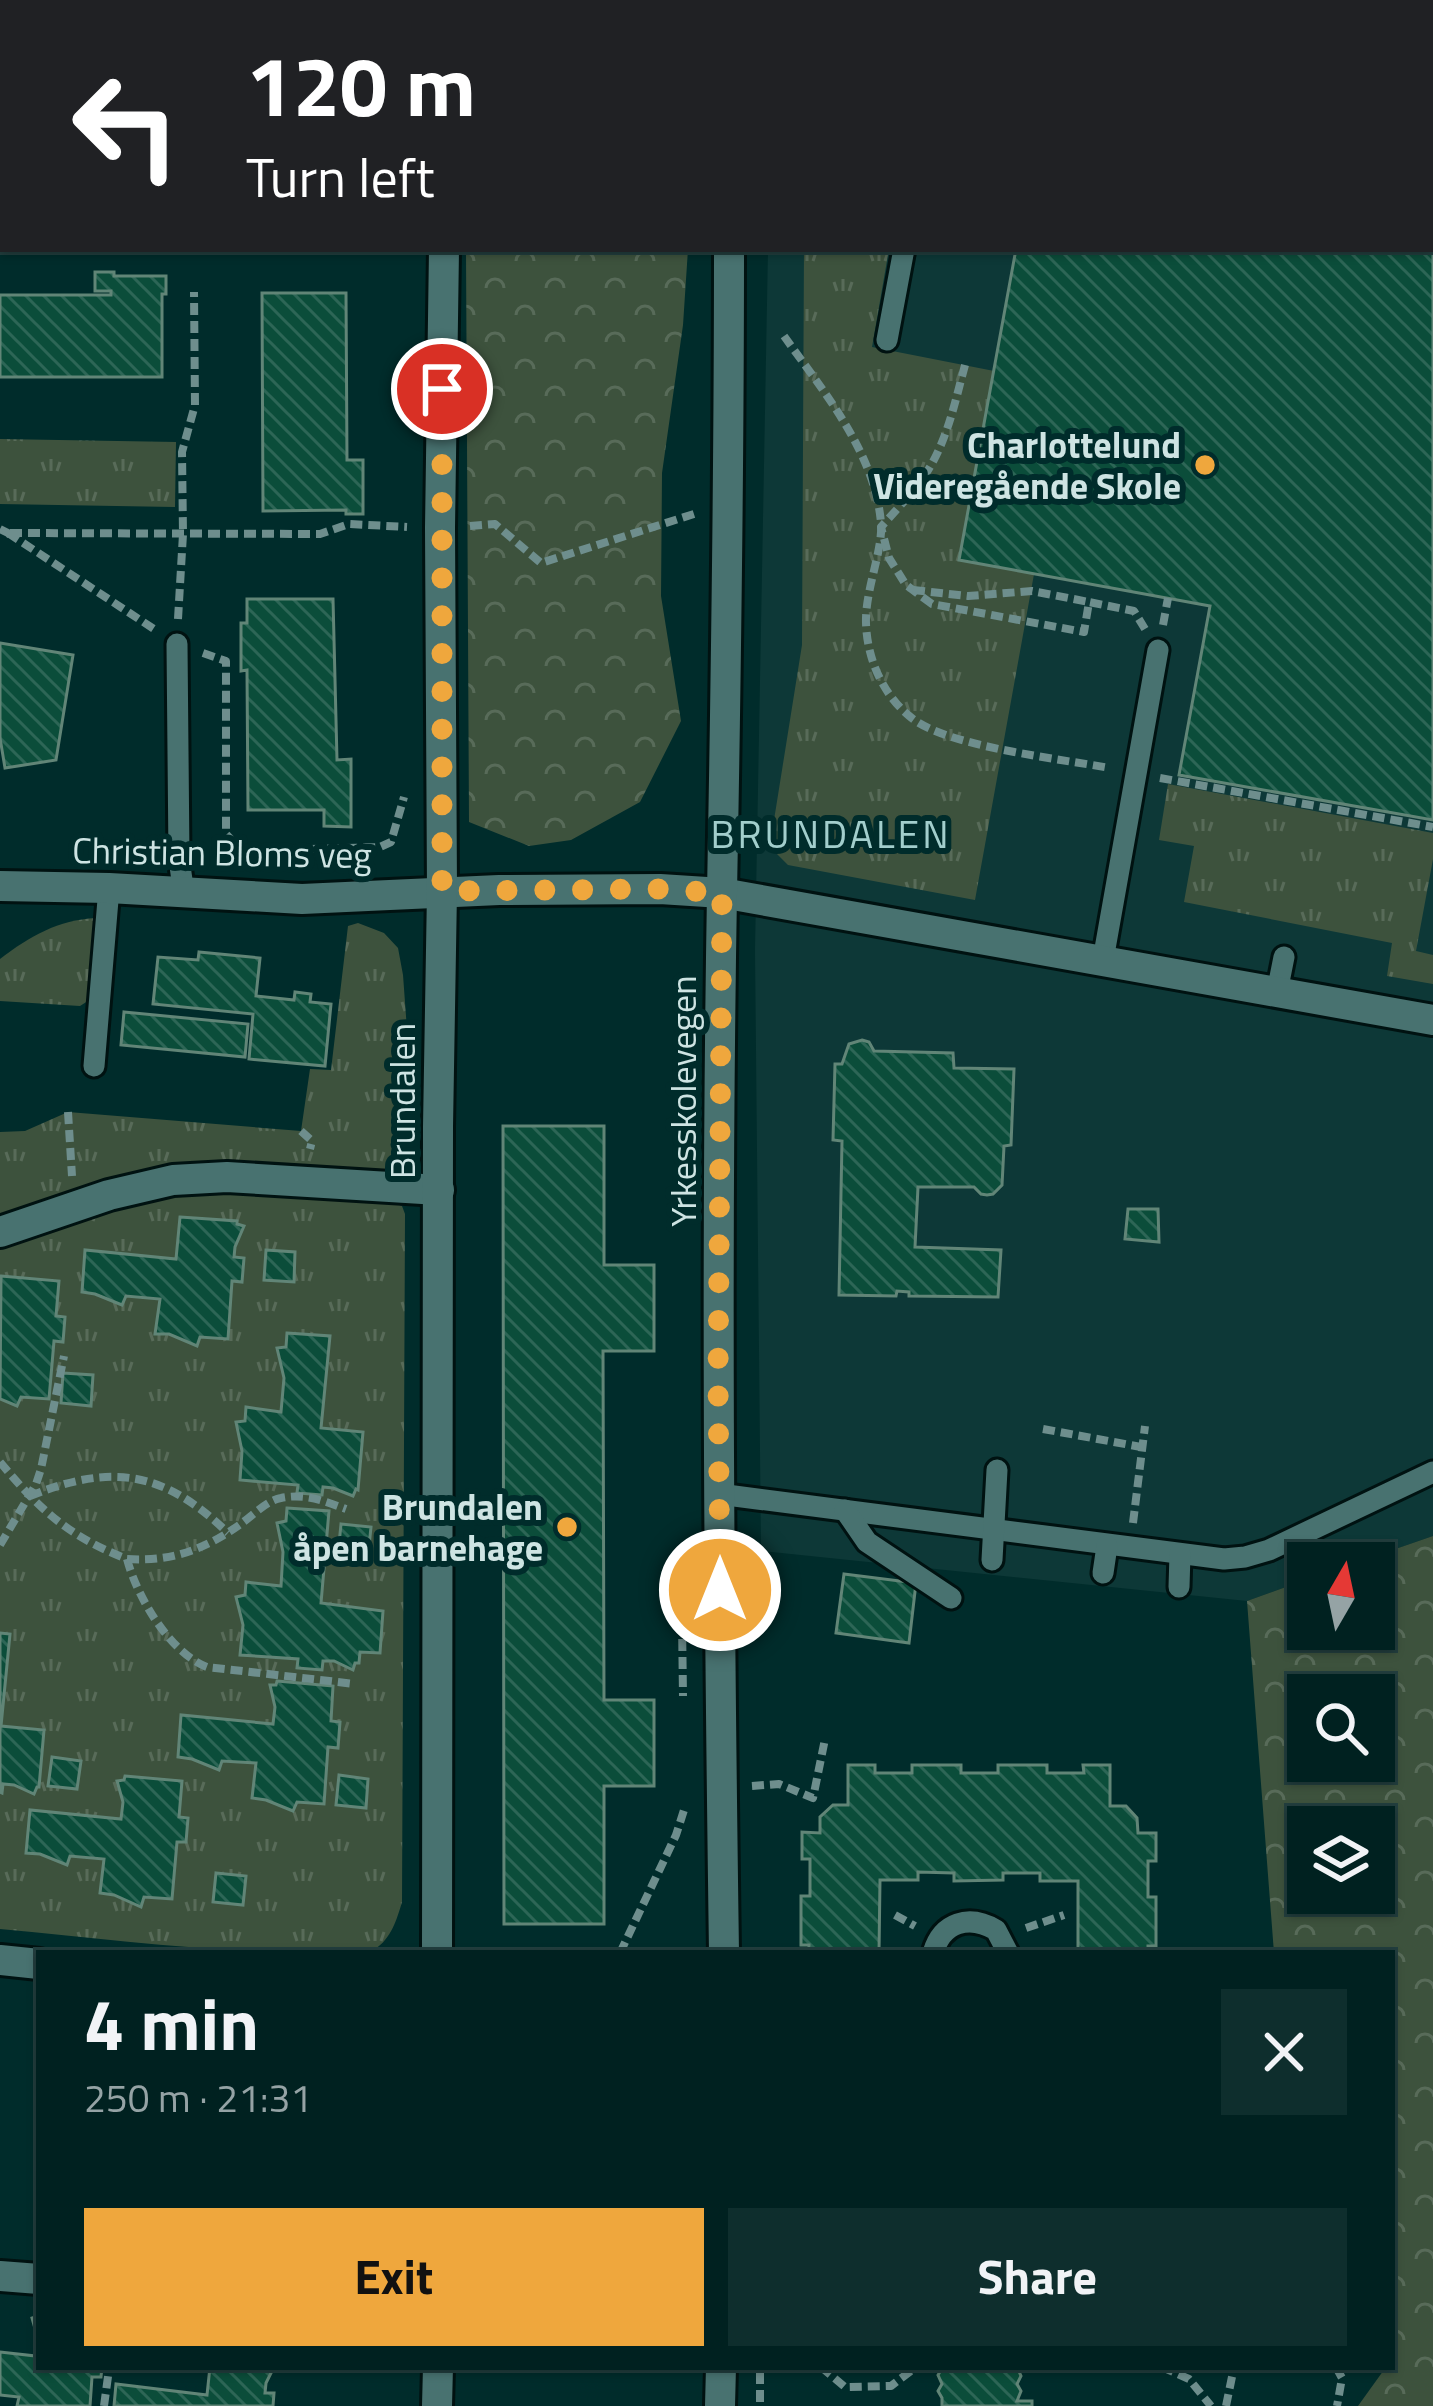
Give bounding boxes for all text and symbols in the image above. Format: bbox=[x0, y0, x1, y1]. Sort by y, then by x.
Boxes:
text: 120 m bbox=[246, 21, 476, 149]
icon: left bbox=[48, 48, 204, 204]
text: Turn left bbox=[246, 136, 435, 218]
pin bbox=[391, 338, 493, 440]
icon: arrive bbox=[409, 356, 475, 422]
place label: Charlottelund Videregående Skole bbox=[873, 417, 1181, 513]
marker: Charlottelund Videregående Skole bbox=[1192, 452, 1218, 478]
district label: BRUNDALEN bbox=[711, 804, 952, 863]
street label: Christian Bloms veg bbox=[72, 822, 372, 882]
street label: Yrkesskolevegen bbox=[655, 975, 710, 1227]
street label: Brundalen bbox=[374, 1023, 429, 1179]
place label: Brundalen åpen barnehage bbox=[293, 1479, 543, 1575]
marker: Brundalen åpen barnehage bbox=[554, 1514, 580, 1540]
position arrow bbox=[657, 1527, 783, 1653]
north arrow bbox=[1287, 1542, 1395, 1650]
map controls bbox=[1287, 1542, 1395, 1914]
button: search bbox=[1287, 1674, 1395, 1782]
button: layers bbox=[1287, 1806, 1395, 1914]
text: 4 min bbox=[84, 1968, 259, 2078]
button: close bbox=[1221, 1989, 1347, 2115]
text: 250 m · 21:31 bbox=[84, 2068, 312, 2127]
button: Exit bbox=[84, 2208, 704, 2346]
button: Share bbox=[728, 2208, 1347, 2346]

